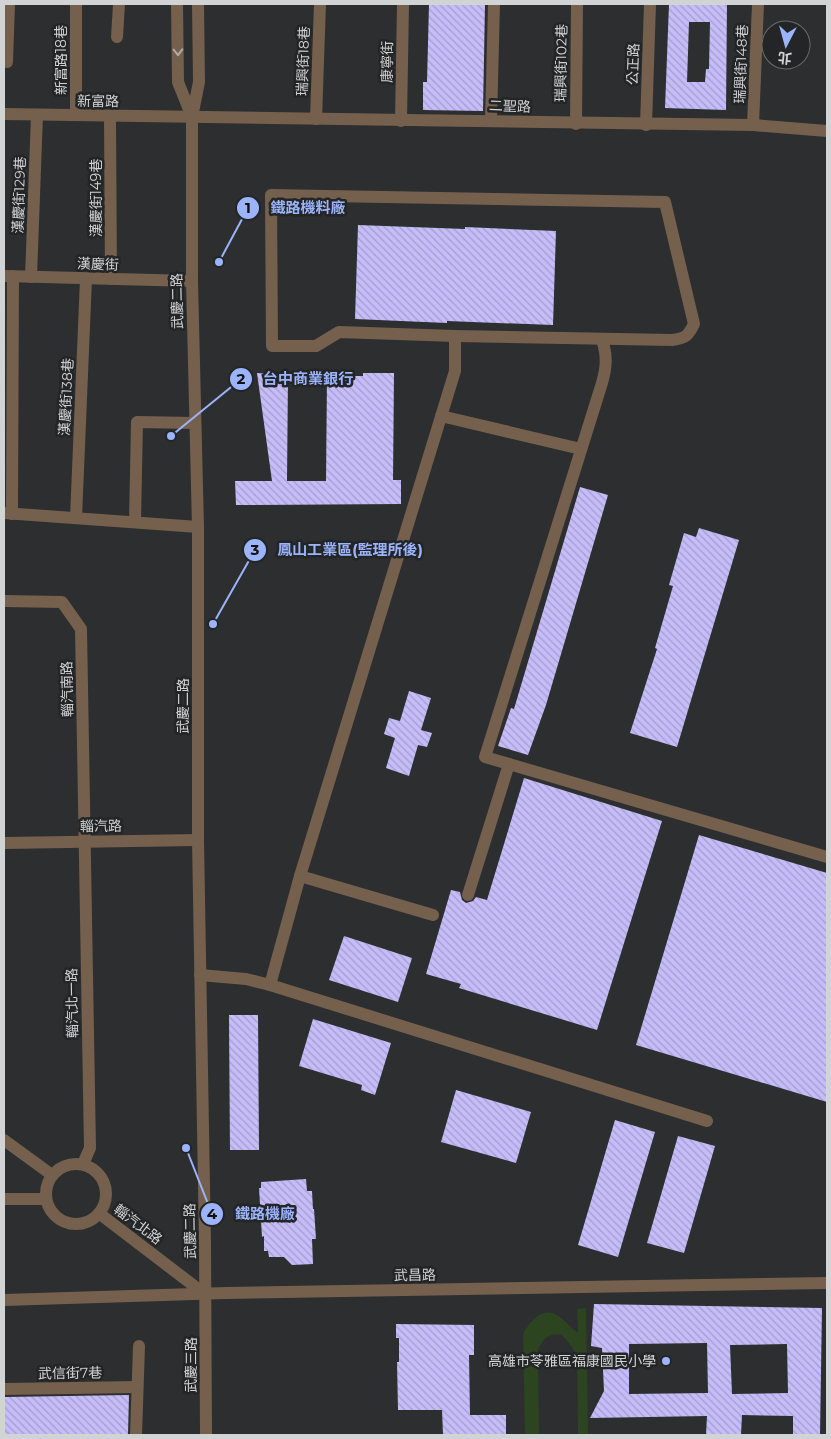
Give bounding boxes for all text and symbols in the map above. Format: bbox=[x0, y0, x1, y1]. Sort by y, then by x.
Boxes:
north arrow bbox=[761, 20, 811, 70]
street label: 瑞興街102巷 bbox=[551, 24, 571, 102]
street label: 瑞興街148巷 bbox=[731, 24, 751, 104]
street label: 新富路18巷 bbox=[52, 25, 70, 95]
street label: 瑞興街18巷 bbox=[293, 26, 313, 96]
street label: 康寧街 bbox=[378, 41, 396, 83]
street label: 公正路 bbox=[623, 43, 643, 85]
text: 北 bbox=[777, 48, 793, 68]
one-way arrow bbox=[173, 49, 183, 57]
street label: 新富路 bbox=[77, 92, 119, 110]
street label: 二聖路 bbox=[489, 96, 531, 116]
street label: 漢慶街129巷 bbox=[9, 156, 29, 234]
street label: 漢慶街149巷 bbox=[87, 159, 105, 237]
callout: 鐵路機料廠 bbox=[235, 193, 355, 223]
text: 1 bbox=[245, 198, 251, 217]
text: 鐵路機料廠 bbox=[270, 198, 346, 217]
street label: 漢慶街 bbox=[77, 254, 119, 274]
street label: 武慶二路 bbox=[168, 273, 186, 329]
street label: 漢慶街138巷 bbox=[55, 358, 77, 436]
callout: 台中商業銀行 bbox=[228, 364, 363, 394]
text: 2 bbox=[237, 369, 246, 388]
text: 台中商業銀行 bbox=[263, 369, 353, 388]
callout: 鳳山工業區(監理所後) bbox=[242, 535, 433, 565]
text: 3 bbox=[250, 540, 260, 559]
text: 鳳山工業區(監理所後) bbox=[277, 540, 423, 559]
street label: 輜汽南路 bbox=[58, 661, 76, 717]
street label: 武慶二路 bbox=[174, 678, 192, 734]
street label: 輜汽路 bbox=[80, 817, 122, 835]
street label: 輜汽北一路 bbox=[62, 968, 82, 1038]
callout: 鐵路機廠 bbox=[200, 1199, 305, 1229]
street label: 輜汽北路 bbox=[110, 1200, 166, 1248]
street label: 武慶二路 bbox=[181, 1203, 199, 1259]
text: 4 bbox=[207, 1204, 218, 1223]
text: 鐵路機廠 bbox=[235, 1204, 295, 1223]
street label: 武昌路 bbox=[394, 1266, 436, 1284]
street label: 武慶三路 bbox=[182, 1337, 200, 1393]
place label: 高雄市苓雅區福康國民小學 bbox=[488, 1352, 656, 1370]
marker: 高雄市苓雅區福康國民小學 bbox=[660, 1355, 672, 1367]
street label: 武信街7巷 bbox=[38, 1363, 102, 1383]

